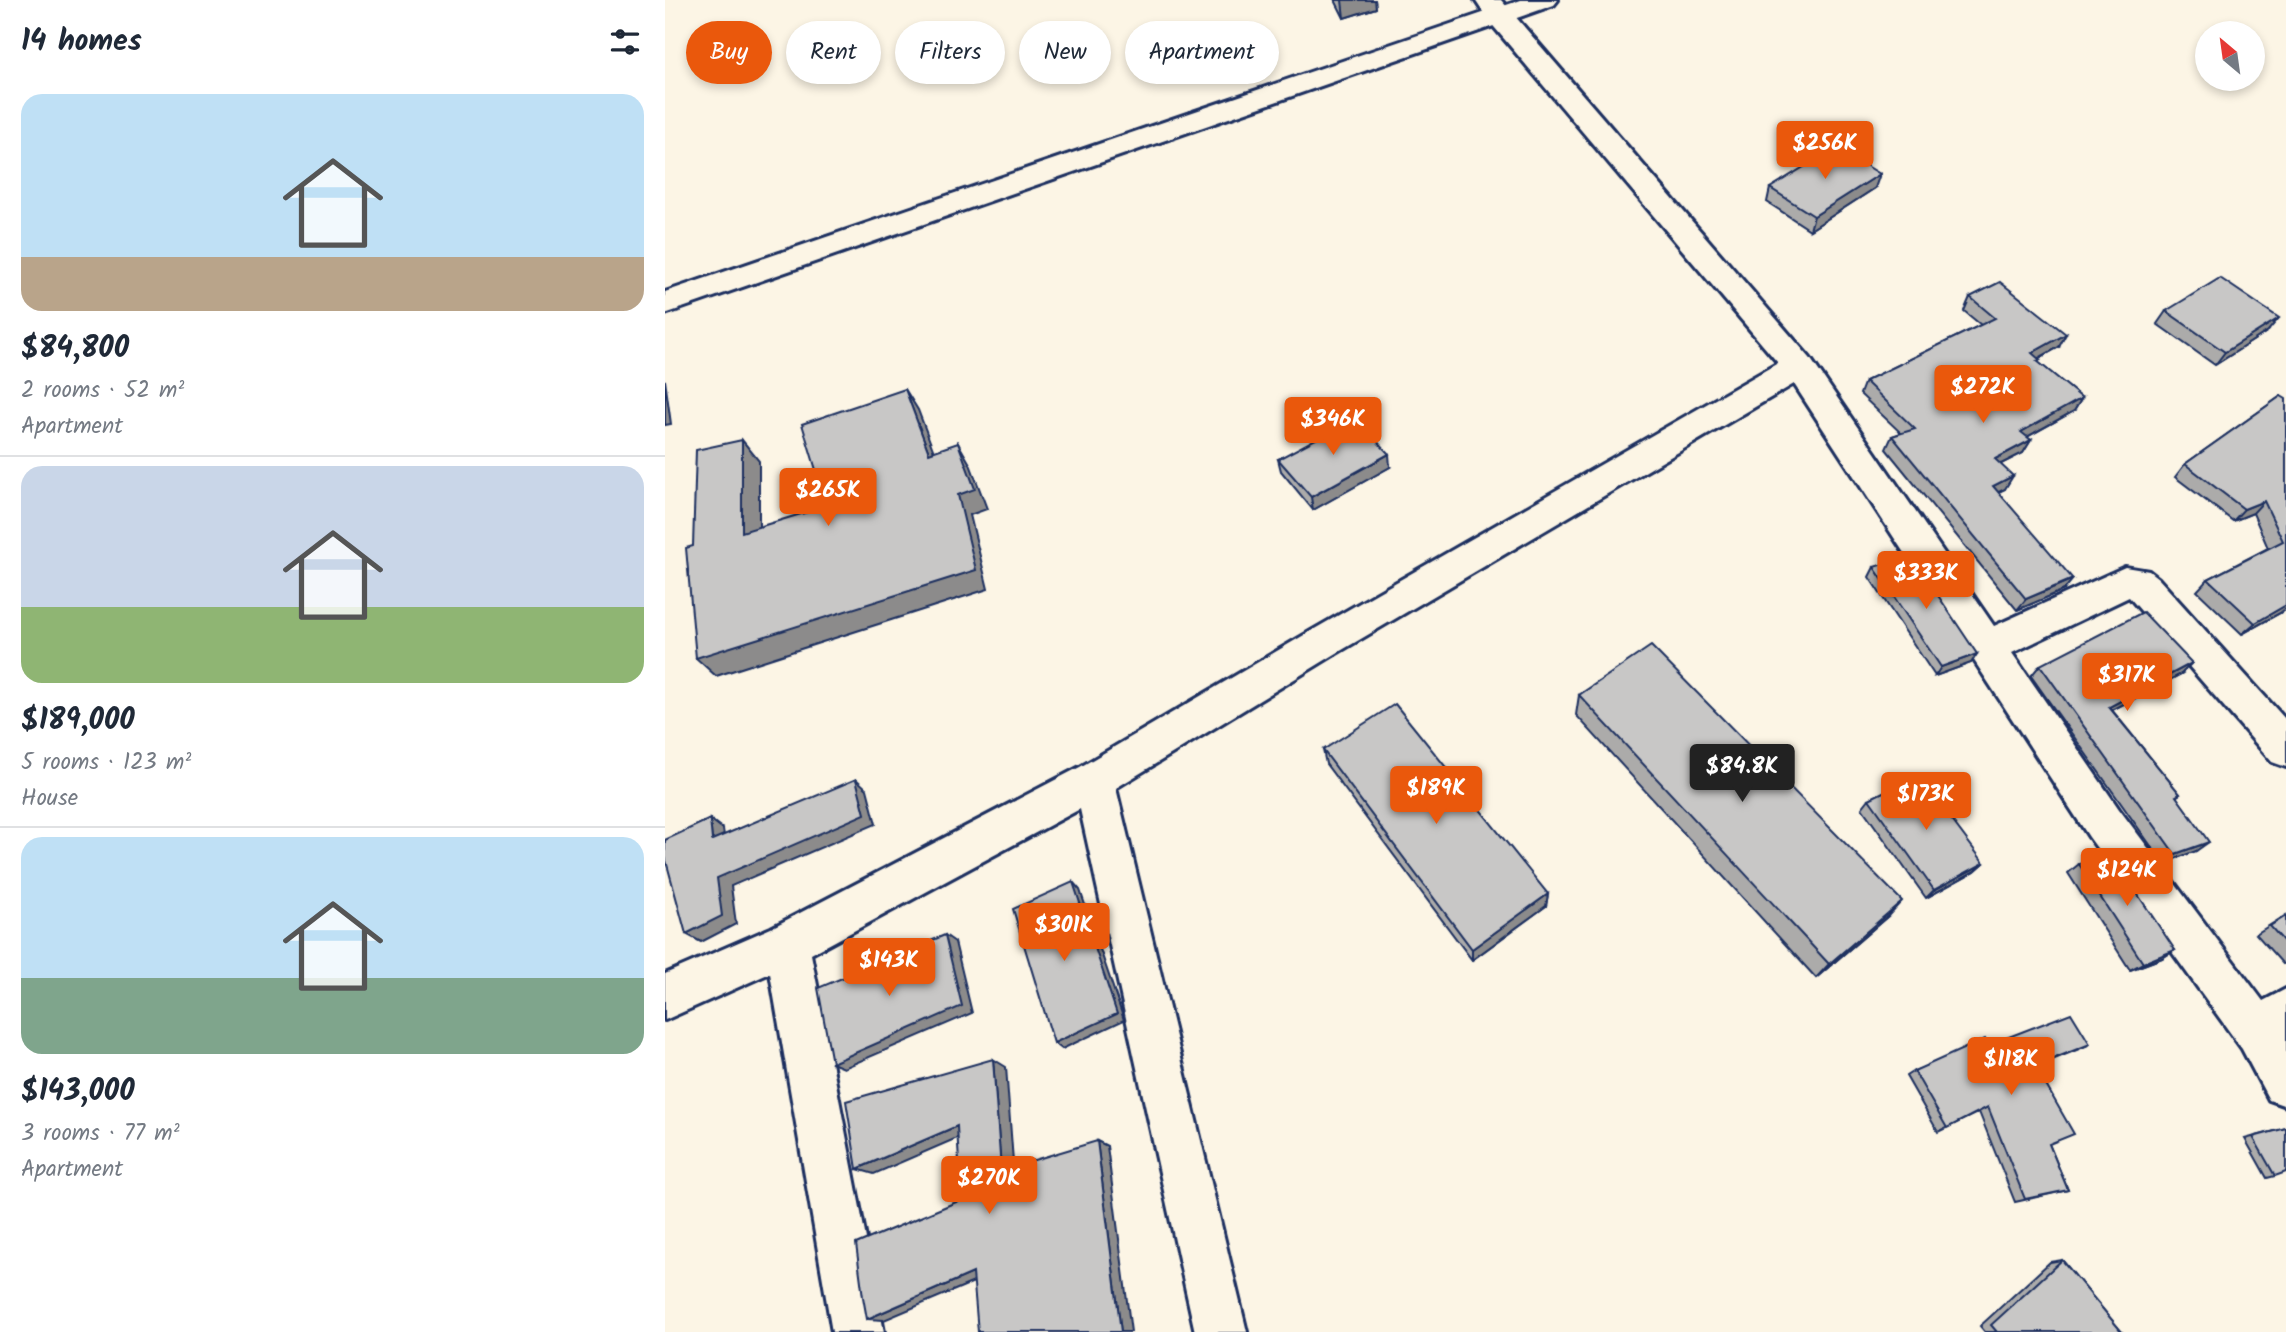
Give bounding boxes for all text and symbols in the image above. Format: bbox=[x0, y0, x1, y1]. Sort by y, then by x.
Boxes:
text: 14 homes bbox=[21, 18, 142, 66]
chip: Buy bbox=[686, 21, 772, 84]
chip: Rent bbox=[786, 21, 881, 84]
chip: Filters bbox=[895, 21, 1005, 84]
chip: New bbox=[1019, 21, 1111, 84]
chip: Apartment bbox=[1125, 21, 1279, 84]
north arrow bbox=[2195, 21, 2265, 91]
map controls bbox=[2195, 21, 2265, 91]
icon: filters bbox=[606, 23, 644, 61]
pin: $256K bbox=[1776, 122, 1874, 181]
text: $256K bbox=[1793, 126, 1857, 162]
icon: home bbox=[270, 140, 396, 266]
text: $84,800 bbox=[21, 325, 129, 373]
pin: $272K bbox=[1934, 366, 2032, 425]
text: $272K bbox=[1950, 370, 2016, 406]
text: 2 rooms · 52 m² bbox=[21, 373, 184, 409]
pin: $346K bbox=[1284, 398, 1382, 457]
text: $346K bbox=[1300, 402, 1366, 438]
text: Apartment bbox=[21, 409, 123, 445]
pin: $265K bbox=[779, 468, 877, 528]
text: $265K bbox=[796, 473, 860, 509]
icon: home bbox=[270, 512, 396, 638]
pin: $333K bbox=[1877, 552, 1975, 611]
text: $333K bbox=[1893, 556, 1959, 592]
pin: $317K bbox=[2078, 654, 2176, 713]
text: $317K bbox=[2098, 658, 2156, 694]
text: $189,000 bbox=[21, 697, 135, 745]
pin: $84.8K bbox=[1685, 744, 1799, 804]
text: 5 rooms · 123 m² bbox=[21, 745, 191, 781]
text: $84.8K bbox=[1706, 749, 1778, 785]
pin: $189K bbox=[1387, 766, 1485, 826]
text: $189K bbox=[1406, 771, 1466, 807]
pin: $173K bbox=[1877, 772, 1975, 832]
text: $173K bbox=[1897, 777, 1955, 813]
text: House bbox=[21, 781, 78, 817]
pin: $124K bbox=[2078, 848, 2176, 908]
text: $124K bbox=[2097, 853, 2157, 889]
icon: home bbox=[270, 883, 396, 1009]
pin: $301K bbox=[1015, 904, 1113, 963]
text: $301K bbox=[1035, 908, 1093, 944]
pin: $143K bbox=[840, 939, 938, 998]
text: $143K bbox=[859, 943, 919, 979]
pin: $118K bbox=[1962, 1038, 2060, 1097]
text: $118K bbox=[1984, 1042, 2038, 1078]
text: $143,000 bbox=[21, 1068, 135, 1116]
text: 3 rooms · 77 m² bbox=[21, 1116, 180, 1152]
text: Apartment bbox=[21, 1152, 123, 1188]
pin: $270K bbox=[940, 1156, 1038, 1216]
text: $270K bbox=[957, 1161, 1021, 1197]

